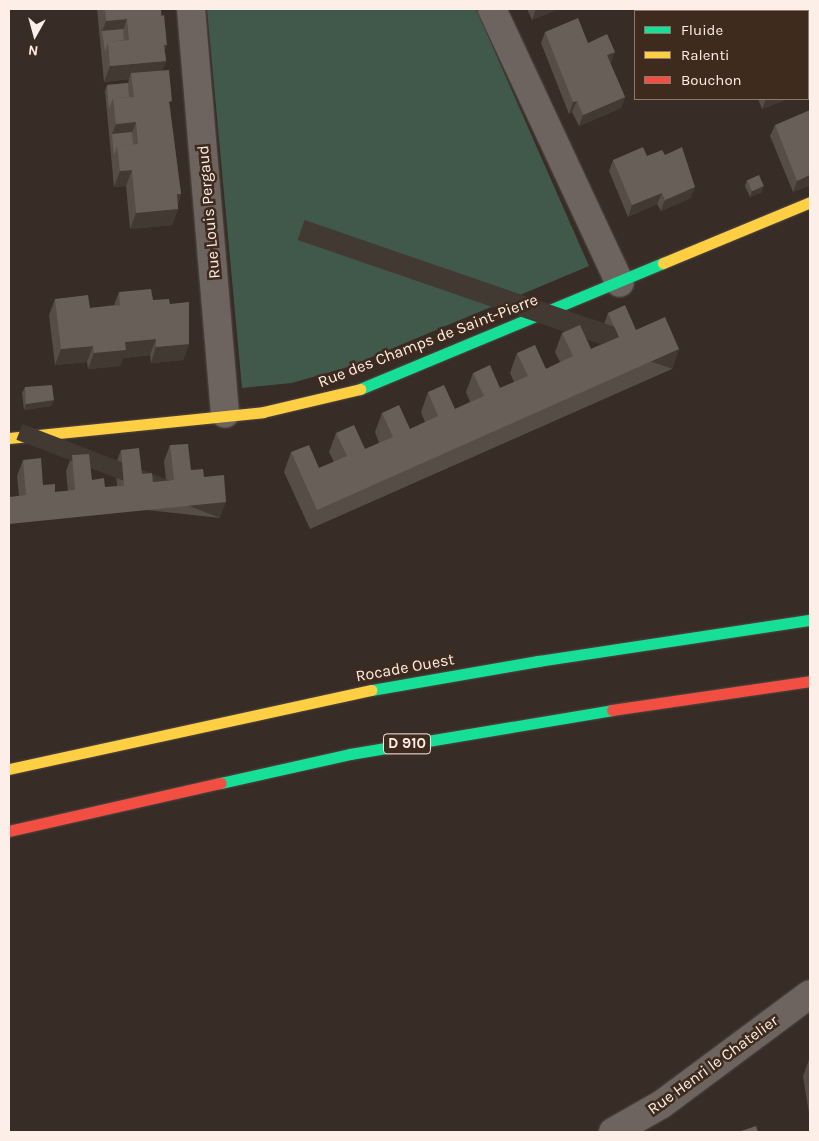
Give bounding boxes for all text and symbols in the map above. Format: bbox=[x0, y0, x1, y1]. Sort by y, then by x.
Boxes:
north arrow bbox=[10, 10, 60, 60]
legend bbox=[634, 10, 809, 100]
text: Fluide bbox=[681, 21, 723, 39]
text: N bbox=[27, 41, 39, 59]
text: Ralenti bbox=[681, 46, 730, 64]
text: Bouchon bbox=[681, 71, 742, 89]
street label: Rue Louis Pergaud bbox=[194, 144, 224, 280]
street label: Rue des Champs de Saint-Pierre bbox=[315, 290, 541, 392]
street label: Rocade Ouest bbox=[354, 650, 456, 686]
road number: D 910 bbox=[382, 732, 432, 756]
street label: Rue Henri le Chatelier bbox=[644, 1011, 782, 1119]

